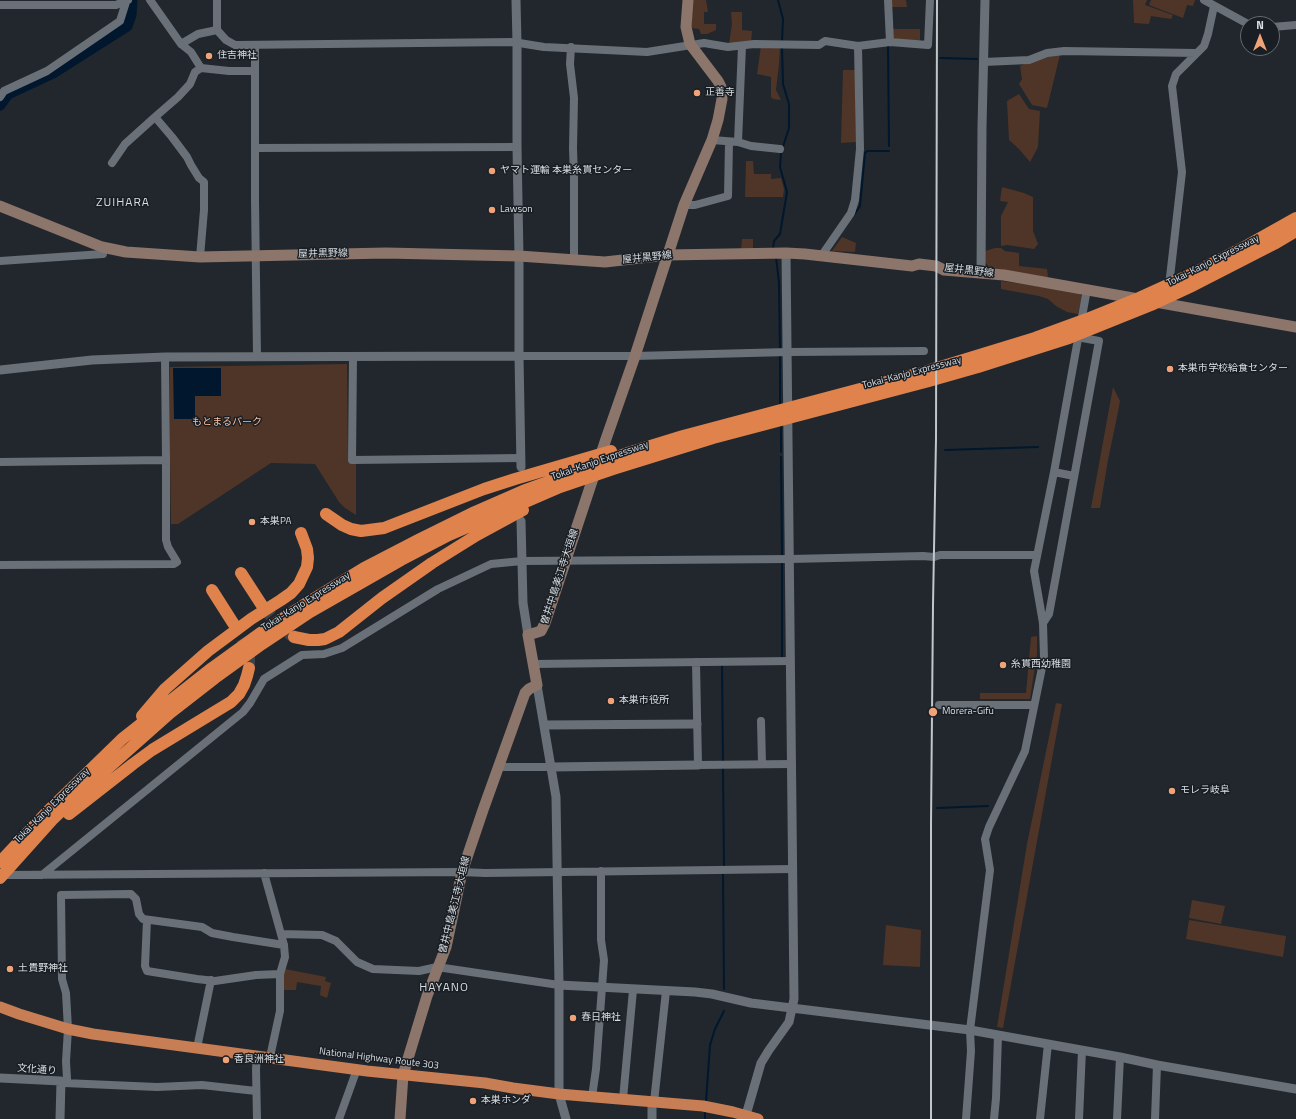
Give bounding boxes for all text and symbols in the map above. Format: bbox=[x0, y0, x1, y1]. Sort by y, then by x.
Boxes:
north arrow bbox=[1240, 16, 1280, 56]
text: N bbox=[1256, 17, 1264, 33]
place label: 住吉神社 bbox=[217, 50, 257, 62]
marker: 住吉神社 bbox=[204, 51, 214, 61]
place label: 正善寺 bbox=[705, 87, 735, 99]
marker: 正善寺 bbox=[692, 88, 702, 98]
place label: ヤマト運輸 本巣糸貫センター bbox=[500, 165, 632, 177]
marker: ヤマト運輸 本巣糸貫センター bbox=[487, 166, 497, 176]
district label: ZUIHARA bbox=[96, 196, 150, 210]
place label: Lawson bbox=[500, 204, 533, 216]
marker: Lawson bbox=[487, 205, 497, 215]
street label: Tokai-Kanjo Expressway bbox=[1165, 232, 1261, 290]
street label: 屋井黒野線 bbox=[298, 248, 348, 260]
street label: 屋井黒野線 bbox=[622, 249, 672, 267]
street label: 屋井黒野線 bbox=[943, 262, 995, 280]
street label: Tokai-Kanjo Expressway bbox=[861, 354, 963, 392]
place label: 本巣市学校給食センター bbox=[1178, 363, 1288, 375]
marker: 本巣市学校給食センター bbox=[1165, 364, 1175, 374]
park label: もとまるパーク bbox=[192, 417, 262, 429]
street label: Tokai-Kanjo Expressway bbox=[550, 439, 650, 483]
place label: 本巣PA bbox=[260, 516, 292, 528]
marker: 本巣PA bbox=[247, 517, 257, 527]
street label: 曽井中島美江寺大垣線 bbox=[539, 528, 581, 626]
street label: Tokai-Kanjo Expressway bbox=[260, 570, 352, 634]
place label: 糸貫西幼稚園 bbox=[1011, 659, 1071, 671]
marker: 糸貫西幼稚園 bbox=[998, 660, 1008, 670]
place label: 本巣市役所 bbox=[619, 695, 669, 707]
marker: 本巣市役所 bbox=[606, 696, 616, 706]
marker: Morera-Gifu bbox=[927, 706, 939, 718]
place label: Morera-Gifu bbox=[942, 706, 994, 718]
street label: Tokai-Kanjo Expressway bbox=[12, 766, 92, 846]
place label: モレラ岐阜 bbox=[1180, 785, 1230, 797]
marker: モレラ岐阜 bbox=[1167, 786, 1177, 796]
street label: 曽井中島美江寺大垣線 bbox=[437, 855, 473, 955]
place label: 土貴野神社 bbox=[18, 963, 68, 975]
marker: 土貴野神社 bbox=[5, 964, 15, 974]
district label: HAYANO bbox=[419, 981, 469, 995]
place label: 春日神社 bbox=[581, 1012, 621, 1024]
marker: 春日神社 bbox=[568, 1013, 578, 1023]
street label: National Highway Route 303 bbox=[318, 1046, 440, 1072]
place label: 香良洲神社 bbox=[234, 1054, 284, 1066]
marker: 香良洲神社 bbox=[221, 1055, 231, 1065]
street label: 文化通り bbox=[17, 1063, 57, 1077]
place label: 本巣ホンダ bbox=[481, 1095, 531, 1107]
marker: 本巣ホンダ bbox=[468, 1096, 478, 1106]

